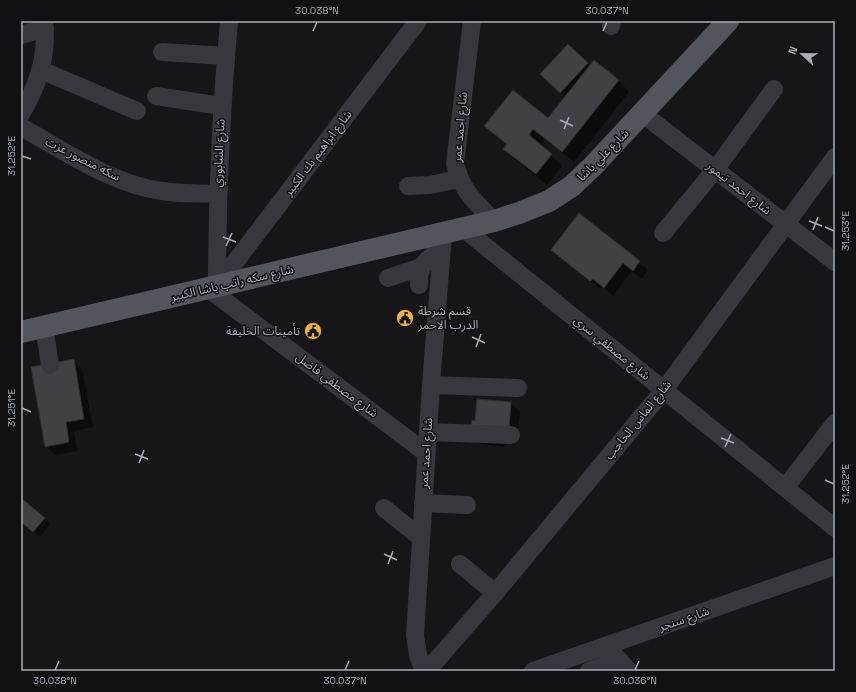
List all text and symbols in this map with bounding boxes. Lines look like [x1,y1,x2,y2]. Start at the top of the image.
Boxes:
text: 30.038°N [295,4,339,17]
text: 30.037°N [585,4,629,17]
north arrow [782,34,822,74]
text: N [785,44,801,56]
street label: شارع احمد عمر [449,91,472,164]
street label: شارع ابراهيم بك الكبير [280,107,356,201]
street label: شارع الشابوري [209,118,231,188]
street label: شارع علي باشا [573,125,634,186]
street label: سكه منصور عزت [43,133,123,185]
text: 31.252°E [5,136,18,176]
street label: شارع احمد تيمور [702,157,775,219]
text: 31.253°E [839,211,852,251]
street label: شارع سكه راتب باشا الكبير [168,261,295,306]
place label: قسم شرطة الدرب الاحمر [417,303,479,333]
public building icon: قسم شرطة الدرب الاحمر [395,308,415,328]
street label: شارع مصطفي سري [569,312,653,385]
public building icon: تأمينات الخليفة [303,321,323,341]
place label: تأمينات الخليفة [226,323,300,339]
street label: شارع مصطفي فاضل [292,349,381,423]
street label: شارع الماس الحاجب [601,377,676,464]
text: 31.251°E [5,389,18,427]
street label: شارع احمد عمر [415,417,437,490]
text: 31.252°E [839,464,852,504]
street label: شارع سنجر [656,603,712,636]
text: 30.038°N [33,674,77,687]
text: 30.037°N [323,674,367,687]
text: 30.036°N [613,674,657,687]

